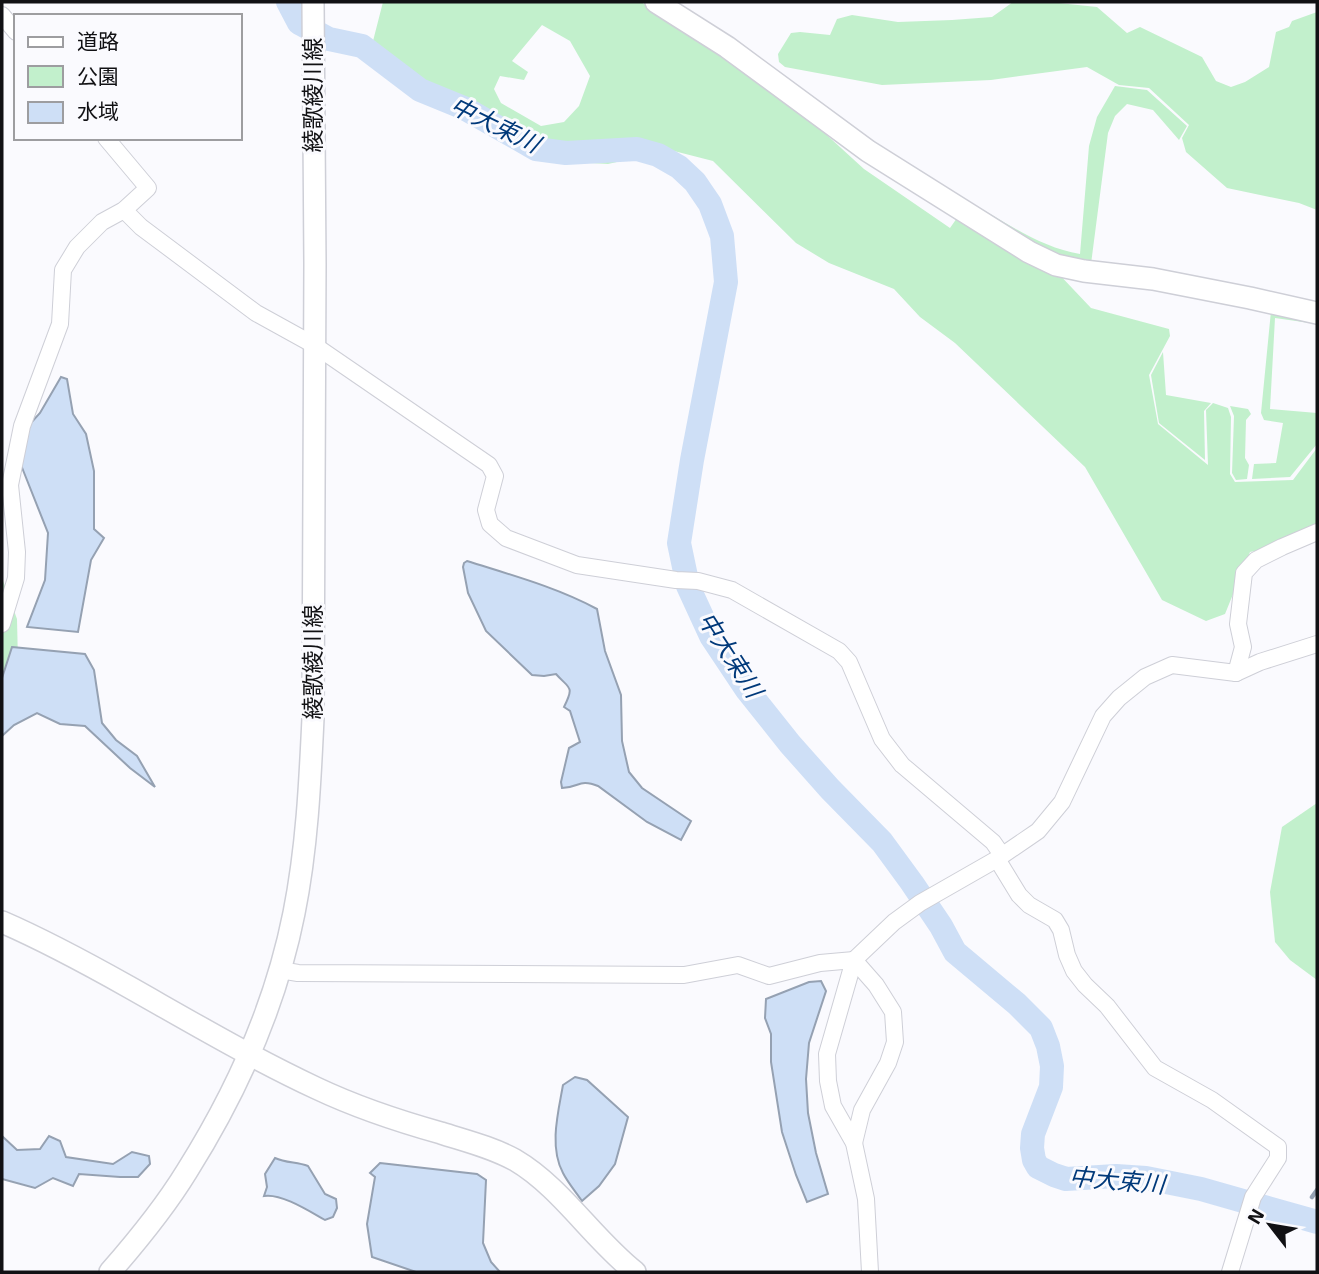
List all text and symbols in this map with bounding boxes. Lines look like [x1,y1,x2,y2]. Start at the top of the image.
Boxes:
legend [14,14,242,140]
text: 道路 [77,28,119,53]
street label: 綾歌綾川線 [298,38,326,153]
text: 公園 [77,63,119,88]
water label: 中大束川 [446,90,548,159]
text: 水域 [77,98,119,123]
street label: 綾歌綾川線 [298,605,326,720]
water label: 中大束川 [693,606,771,705]
water label: 中大束川 [1068,1161,1169,1198]
north arrow [1235,1190,1305,1260]
text: N [1242,1204,1268,1228]

